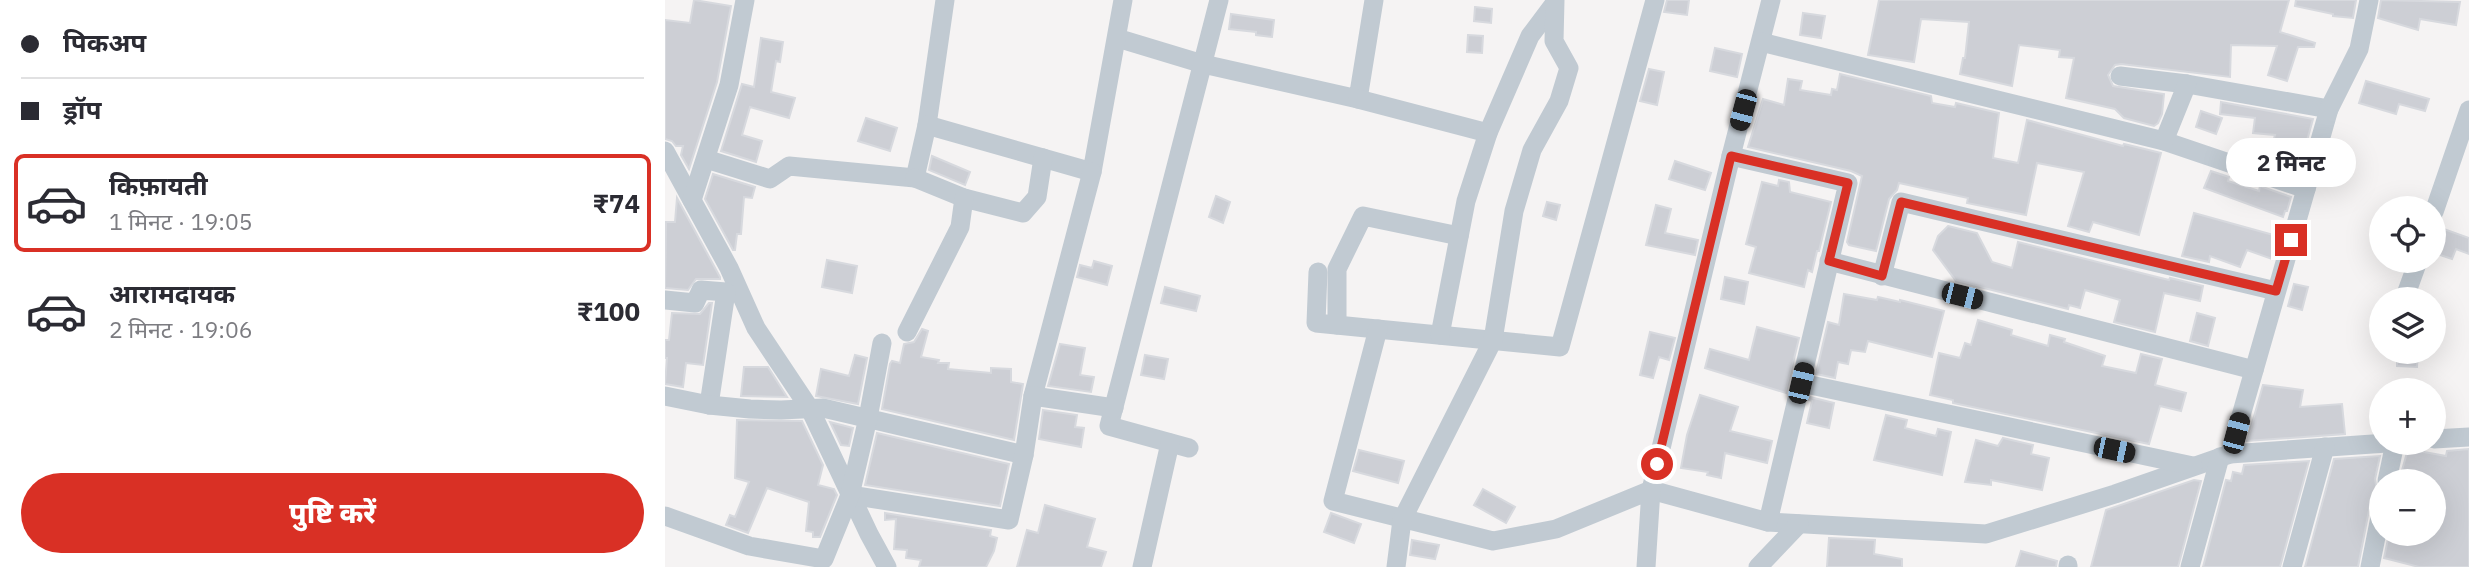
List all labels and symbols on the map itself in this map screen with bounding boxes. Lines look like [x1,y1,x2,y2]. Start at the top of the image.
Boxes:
car [1728,87,1759,133]
callout: 2 मिनट [2226,138,2356,188]
route end [2275,224,2307,256]
car [1940,281,1985,311]
car [1787,360,1816,406]
car [2221,410,2252,456]
car [2092,435,2137,465]
route start [1641,448,1673,480]

